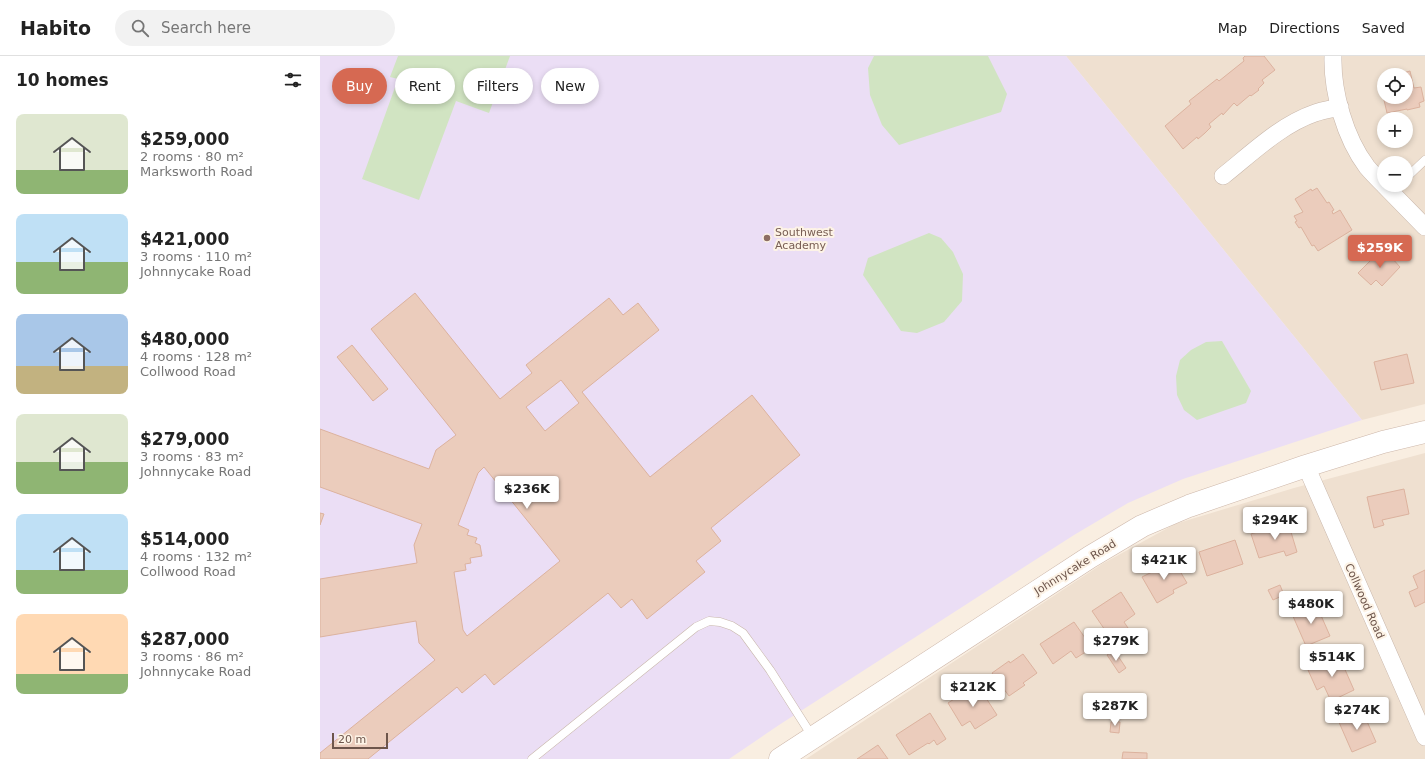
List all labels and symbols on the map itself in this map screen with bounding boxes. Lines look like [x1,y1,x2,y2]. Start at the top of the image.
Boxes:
place label: Southwest Academy [775,226,833,252]
marker: Southwest Academy [762,233,772,243]
pin: $259K [1352,235,1408,269]
pin: $236K [499,476,555,510]
pin: $294K [1247,507,1303,541]
street label: Johnnycake Road [1031,537,1119,598]
pin: $421K [1136,547,1192,581]
street label: Collwood Road [1342,562,1387,641]
pin: $480K [1283,591,1339,625]
pin: $279K [1088,628,1144,662]
pin: $514K [1304,644,1360,678]
pin: $212K [945,674,1001,708]
pin: $287K [1087,693,1143,727]
pin: $274K [1329,697,1385,731]
scale bar [332,731,388,750]

